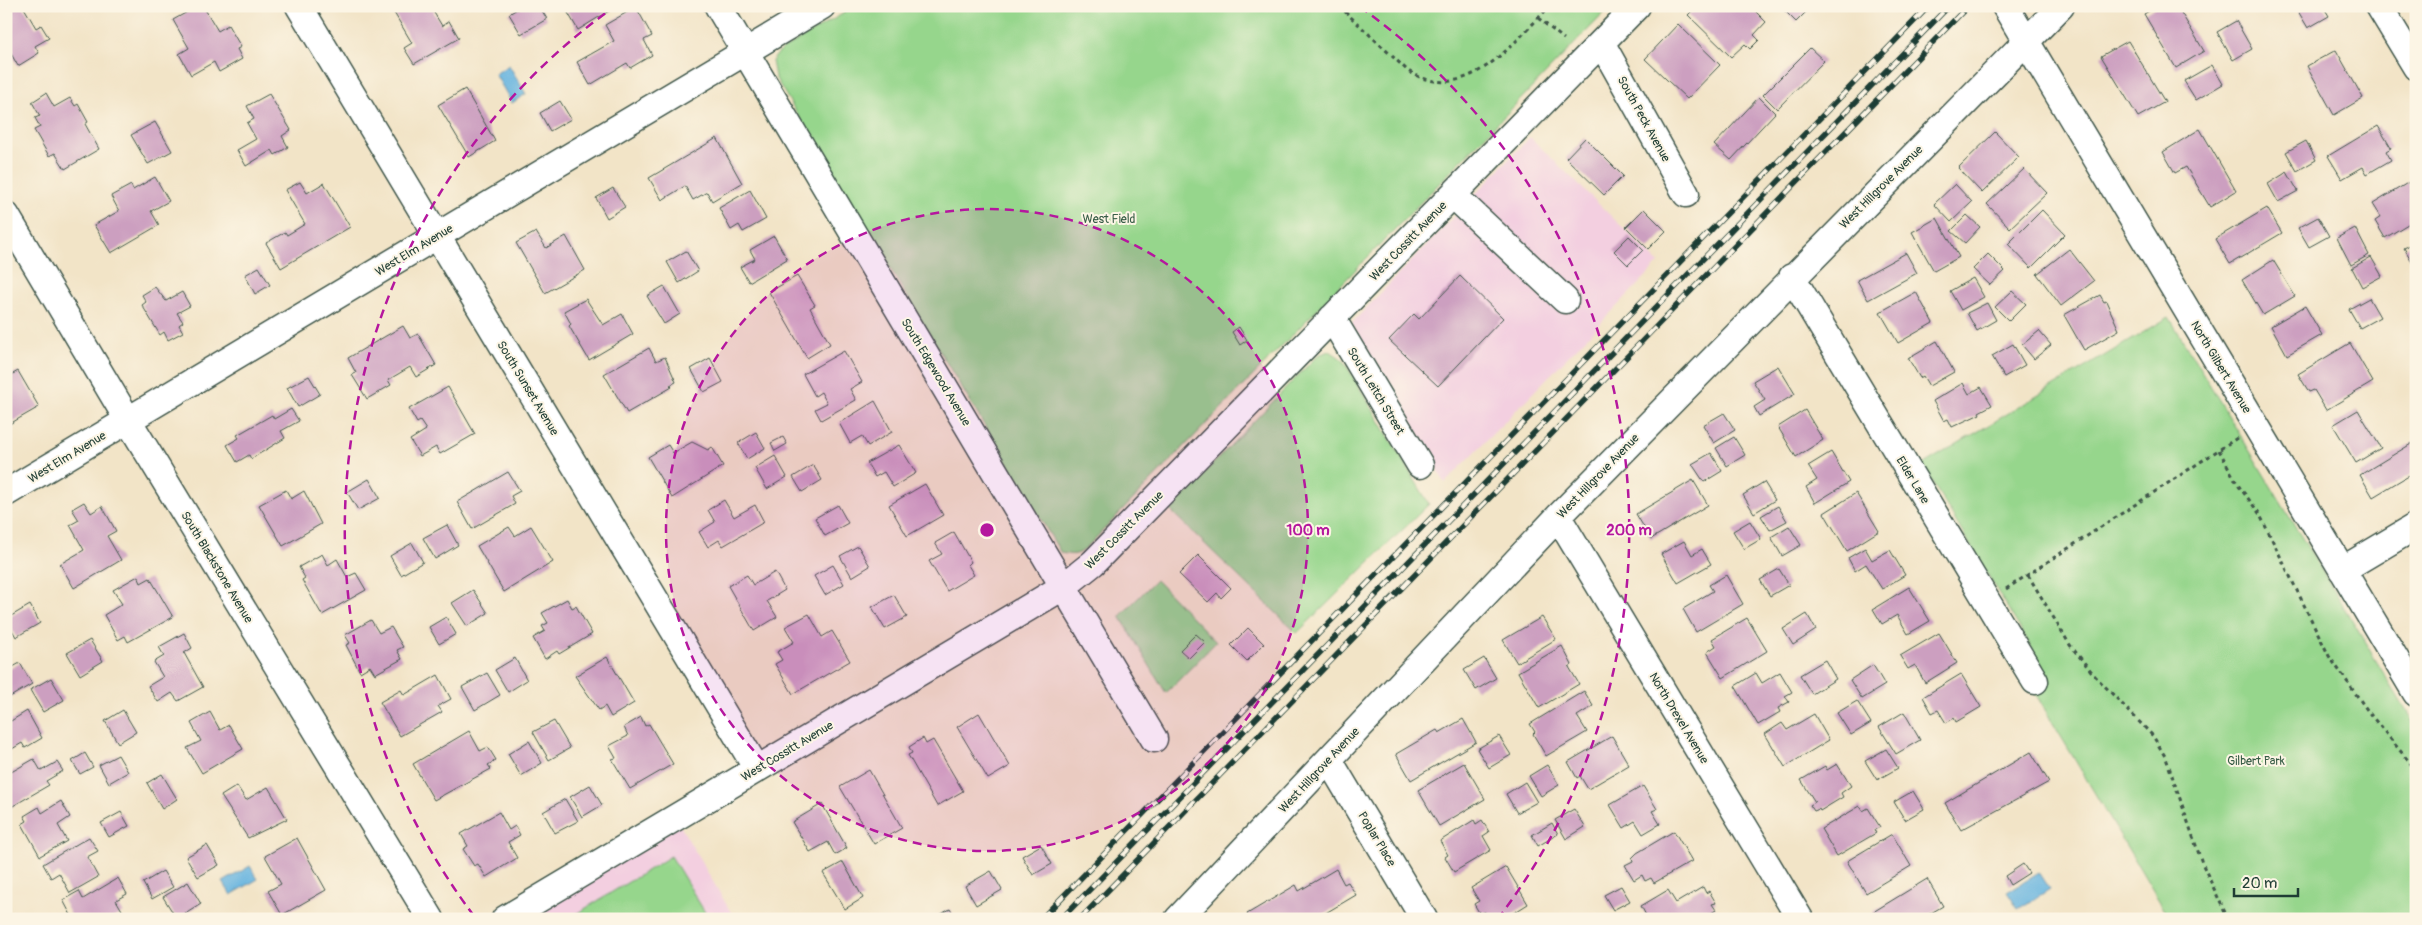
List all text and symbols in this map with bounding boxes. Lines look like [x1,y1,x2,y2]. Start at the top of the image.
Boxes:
street label: South Peck Avenue [1614,74,1673,165]
street label: West Hillgrove Avenue [1837,142,1926,232]
street label: West Cossitt Avenue [1367,198,1450,284]
park label: West Field [1083,212,1136,227]
street label: West Elm Avenue [373,221,456,280]
street label: South Edgewood Avenue [897,316,974,429]
street label: North Gilbert Avenue [2187,318,2254,416]
street label: South Sunset Avenue [493,338,562,438]
street label: South Leitch Street [1344,345,1408,438]
street label: West Elm Avenue [26,428,109,487]
street label: West Hillgrove Avenue [1554,431,1643,522]
street label: Elder Lane [1893,454,1933,507]
street label: West Cossitt Avenue [1082,488,1167,573]
street label: South Blackstone Avenue [177,509,256,626]
centre of rings [978,521,996,539]
text: 100 m [1287,521,1329,540]
text: 200 m [1606,521,1652,540]
street label: North Drexel Avenue [1645,670,1712,767]
street label: West Cossitt Avenue [738,718,836,785]
street label: West Hillgrove Avenue [1276,724,1363,816]
park label: Gilbert Park [2227,754,2285,769]
street label: Poplar Place [1354,809,1399,869]
scale bar [2234,865,2298,897]
text: 20 m [2242,874,2277,893]

